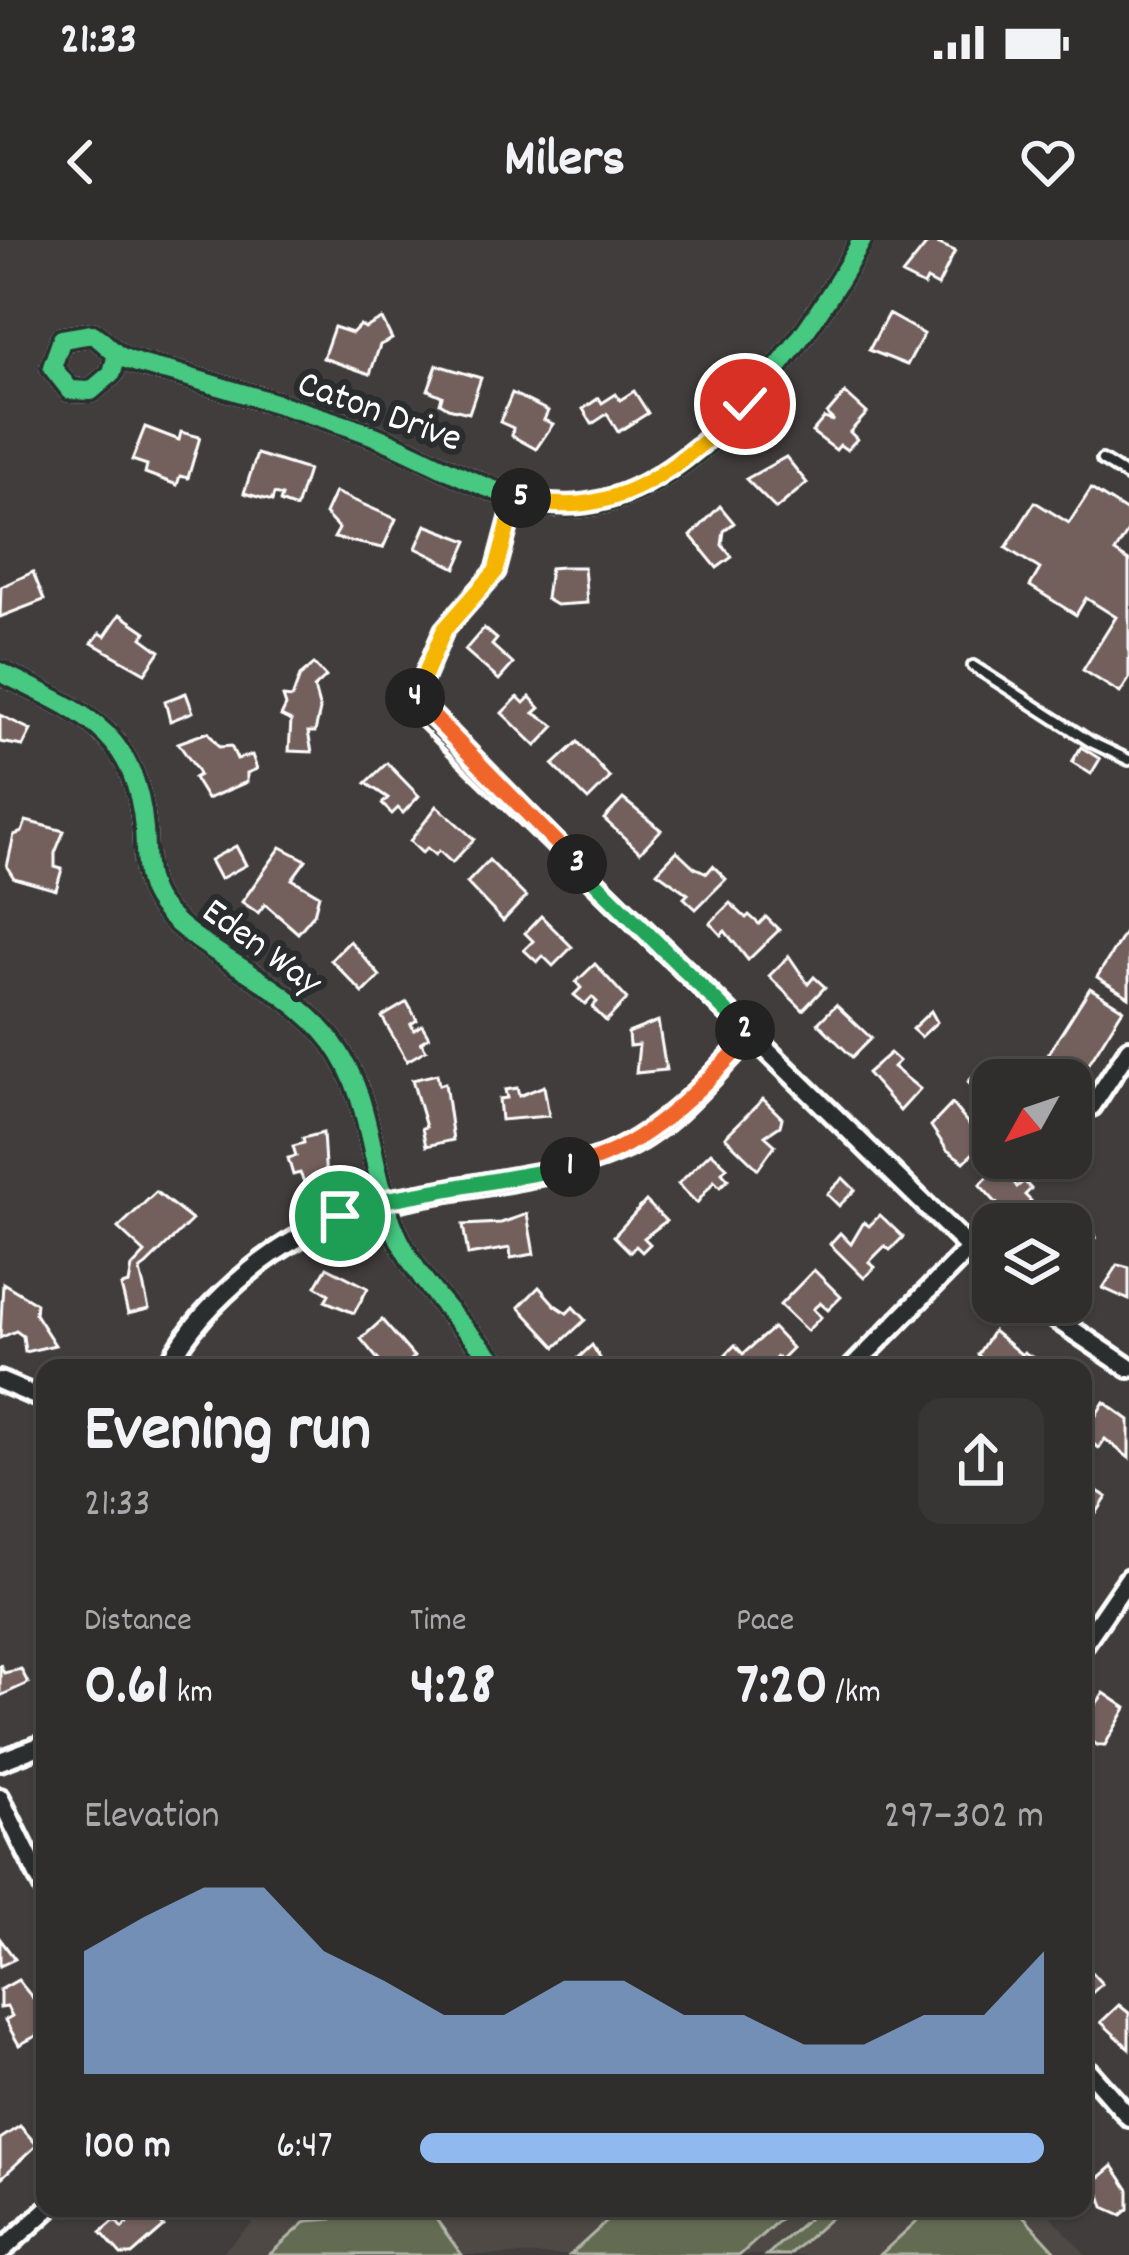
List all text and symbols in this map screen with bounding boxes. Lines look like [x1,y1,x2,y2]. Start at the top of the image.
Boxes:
text: 21:33 [60,10,137,74]
text: Milers [504,124,625,201]
icon: back [48,129,114,195]
icon: heart [1015,129,1081,195]
pin [694,353,796,455]
street label: Caton Drive [289,359,469,469]
icon: check [712,371,778,437]
pin: 5 [491,468,551,528]
text: 5 [513,474,529,521]
pin: 4 [385,668,445,728]
text: 4 [408,674,422,721]
pin: 3 [547,834,607,894]
text: 3 [570,840,584,887]
street label: Eden Way [189,887,333,1012]
pin: 2 [715,1000,775,1060]
text: 2 [738,1006,752,1053]
north arrow [972,1059,1092,1179]
map controls [972,1059,1092,1323]
pin: 1 [540,1137,600,1197]
text: 1 [566,1143,574,1190]
pin [289,1165,391,1267]
icon: arrive [307,1183,373,1249]
button: layers [972,1203,1092,1323]
text: Evening run [84,1387,371,1481]
button: share [918,1398,1044,1524]
text: 21:33 [84,1479,151,1534]
text: Distance [84,1599,192,1646]
text: Time [410,1599,466,1646]
text: Pace [736,1599,794,1646]
text: 0.61 [84,1646,169,1732]
text: 4:28 [410,1646,495,1732]
text: 7:20 [736,1646,828,1732]
text: km [169,1671,213,1718]
text: /km [828,1671,881,1718]
text: Elevation [84,1791,220,1846]
text: 297–302 m [883,1791,1044,1846]
text: 100 m [84,2121,171,2176]
text: 6:47 [276,2121,333,2176]

